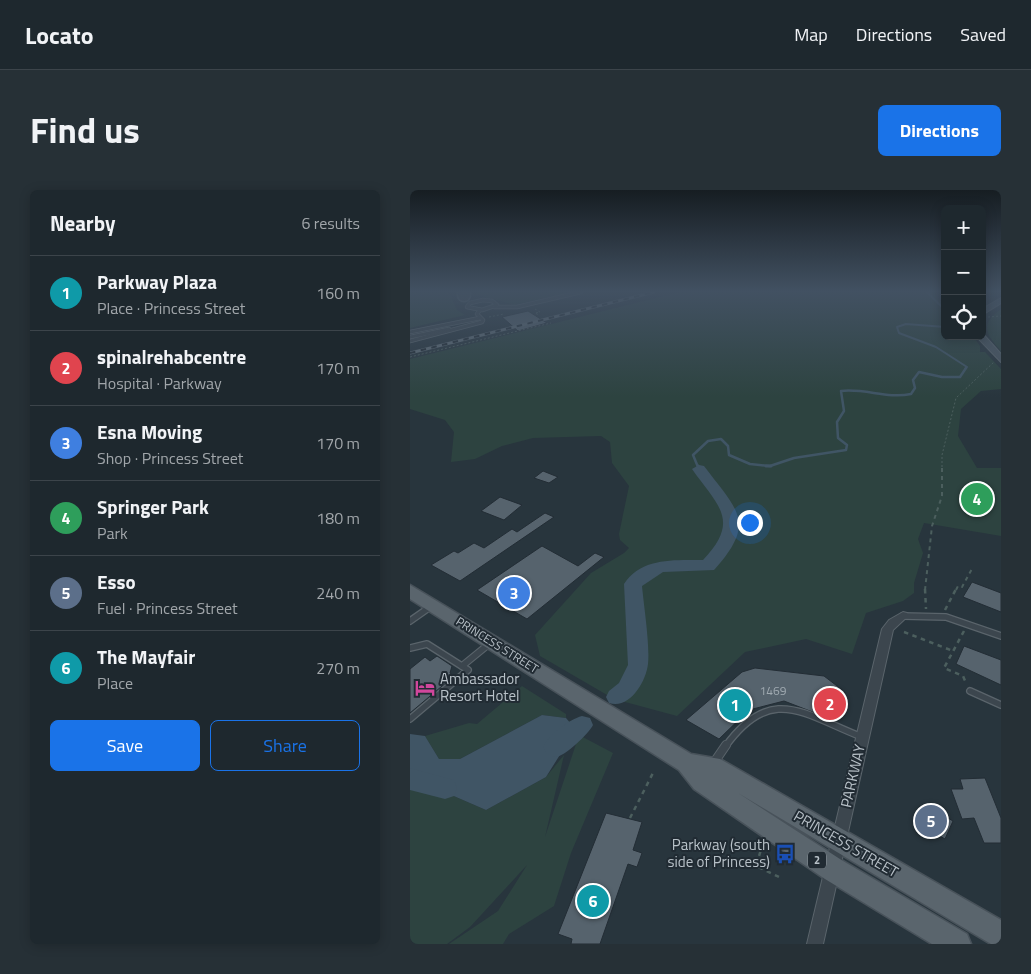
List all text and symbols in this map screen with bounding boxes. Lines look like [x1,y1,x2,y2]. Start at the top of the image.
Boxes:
text: Locato [25,17,94,53]
text: Map [794,21,828,48]
text: Directions [856,21,932,48]
text: Saved [960,21,1006,48]
text: Find us [30,103,140,157]
button: Directions [878,105,1001,156]
map controls [941,205,986,340]
button: + [941,205,986,250]
text: Nearby [50,207,115,239]
text: 6 results [301,211,360,235]
button: − [941,250,986,295]
text: Parkway Plaza [97,267,217,296]
text: 1 [62,281,70,305]
text: 160 m [316,281,360,305]
button: locate [941,295,986,340]
text: Place · Princess Street [97,296,245,320]
text: spinalrehabcentre [97,342,246,371]
text: 2 [62,356,70,380]
text: 170 m [316,356,360,380]
text: Hospital · Parkway [97,371,222,395]
text: Esna Moving [97,417,202,446]
text: 3 [62,431,70,455]
text: 170 m [316,431,360,455]
text: Shop · Princess Street [97,446,243,470]
pin: 4 [961,480,993,518]
text: Springer Park [97,492,209,521]
text: 4 [62,506,70,530]
text: 180 m [316,506,360,530]
your location [737,510,763,536]
text: Park [97,521,128,545]
text: Esso [97,567,136,596]
pin: 3 [498,574,530,612]
text: 5 [62,581,70,605]
text: 240 m [316,581,360,605]
text: Fuel · Princess Street [97,596,238,620]
street label: PRINCESS STREET [452,612,543,678]
text: The Mayfair [97,642,195,671]
text: 6 [62,656,70,680]
text: 270 m [316,656,360,680]
place label: Ambassador Resort Hotel [440,667,520,707]
text: Place [97,671,133,695]
hotel icon: Ambassador Resort Hotel [414,677,436,699]
house number: 1469 [760,681,787,700]
pin: 2 [814,685,846,723]
pin: 1 [719,686,751,724]
button: Save [50,720,200,771]
button: Share [210,720,360,771]
street label: PARKWAY [834,742,871,810]
pin: 5 [915,802,947,840]
street label: PRINCESS STREET [790,804,903,883]
place label: Parkway (south side of Princess) [667,833,770,873]
bus stop icon: Parkway (south side of Princess) [774,843,796,865]
road number: 2 [808,852,826,868]
pin: 6 [577,882,609,920]

